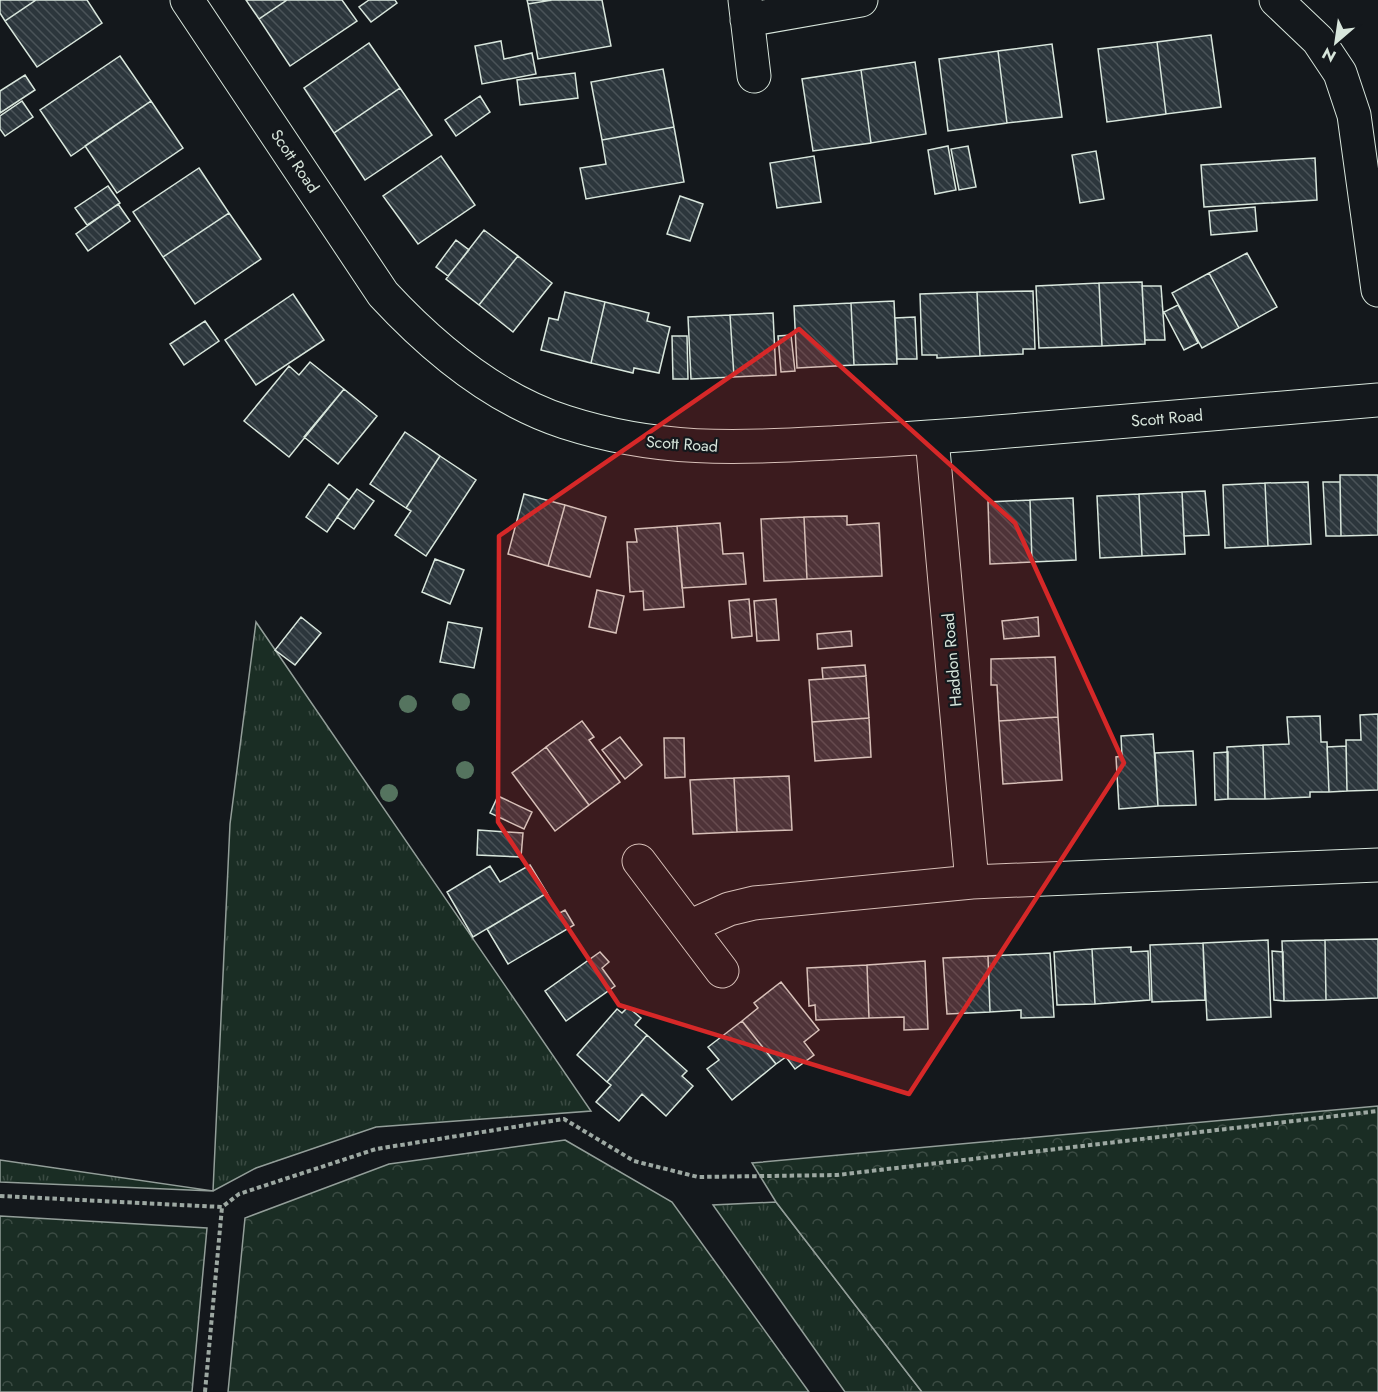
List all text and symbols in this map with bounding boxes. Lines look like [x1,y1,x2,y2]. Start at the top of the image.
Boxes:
north arrow [1306,12,1366,72]
text: N [1318,42,1340,68]
street label: Scott Road [265,125,325,197]
street label: Scott Road [1130,403,1204,433]
street label: Scott Road [645,430,719,458]
street label: Haddon Road [936,612,968,708]

